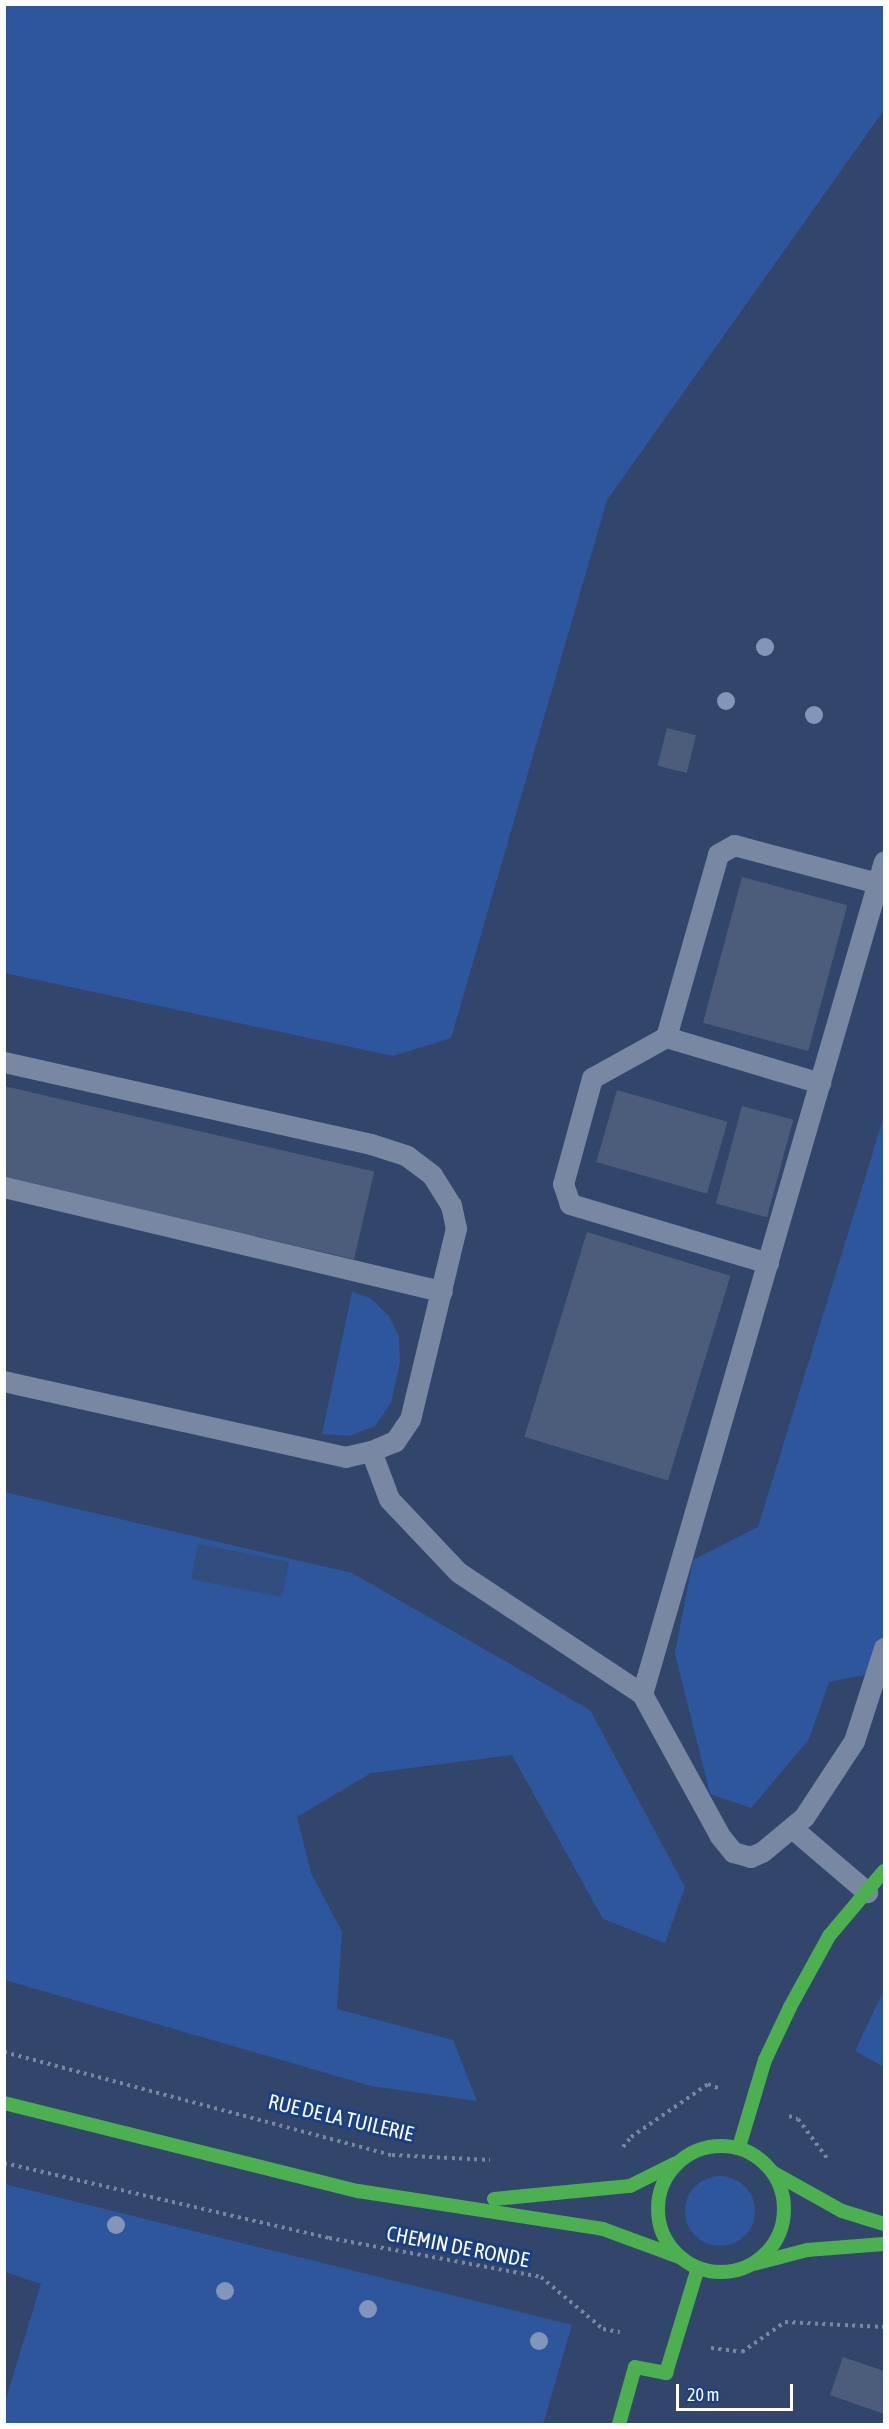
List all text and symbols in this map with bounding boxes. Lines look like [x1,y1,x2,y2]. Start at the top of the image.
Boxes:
street label: RUE DE LA TUILERIE [266,2088,416,2146]
street label: CHEMIN DE RONDE [385,2220,531,2272]
scale bar [679,2372,796,2410]
text: 20 m [687,2384,719,2405]

